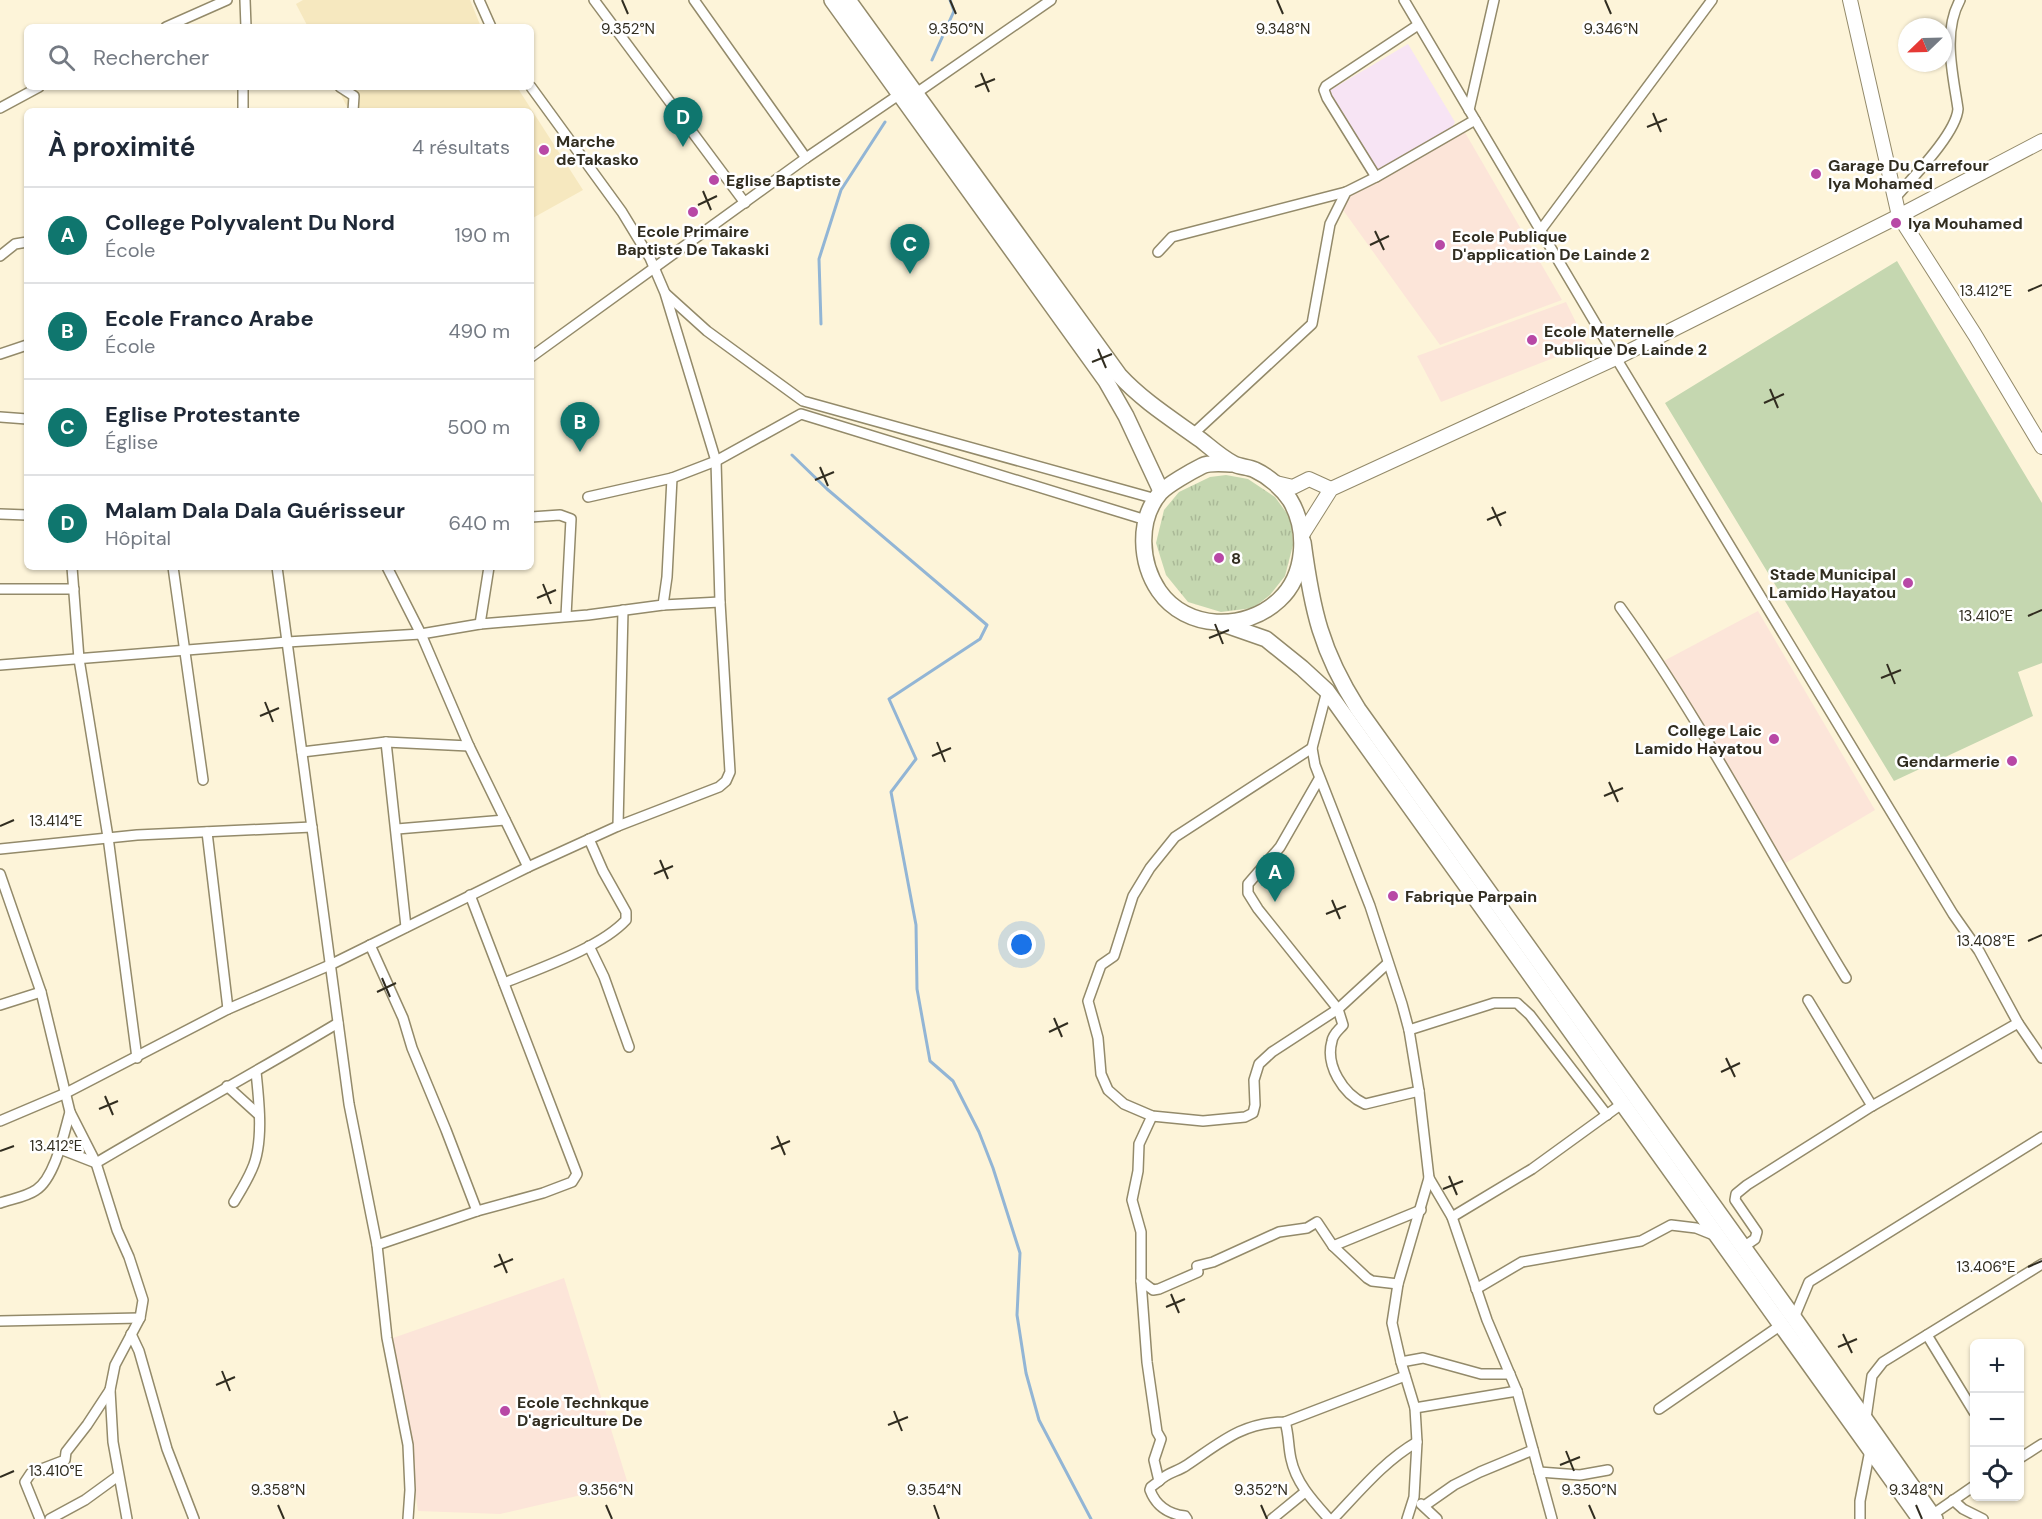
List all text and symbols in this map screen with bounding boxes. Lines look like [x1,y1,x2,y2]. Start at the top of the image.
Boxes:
north arrow [1898,18,1952,72]
text: 9.352°N [601,19,655,39]
text: 9.350°N [928,19,984,39]
text: 9.348°N [1256,19,1310,39]
text: 9.346°N [1584,19,1638,39]
search box [24,24,534,90]
icon: search [45,41,78,74]
text: Rechercher [93,43,209,72]
pin: D [664,98,702,147]
text: À proximité [48,130,195,164]
place label: Marche deTakasko [556,131,639,170]
text: 4 résultats [412,134,510,160]
marker: Marche deTakasko [537,143,551,157]
place label: Garage Du Carrefour Iya Mohamed [1828,155,1989,194]
marker: Garage Du Carrefour Iya Mohamed [1809,167,1823,181]
place label: Eglise Baptiste [726,170,841,191]
marker: Eglise Baptiste [707,173,721,187]
marker: Ecole Primaire Baptiste De Takaski [686,205,700,219]
text: College Polyvalent Du Nord [105,208,395,237]
place label: Iya Mouhamed [1908,213,2023,234]
marker: Iya Mouhamed [1889,216,1903,230]
place label: Ecole Primaire Baptiste De Takaski [617,221,769,260]
text: A [60,222,75,248]
text: 190 m [454,222,510,248]
pin: C [890,224,930,274]
place label: Ecole Publique D'application De Lainde 2 [1452,226,1650,265]
text: École [105,237,155,263]
marker: Ecole Publique D'application De Lainde 2 [1433,238,1447,252]
text: 13.412°E [1960,281,2012,301]
text: Ecole Franco Arabe [105,304,314,333]
text: B [61,318,74,344]
text: 490 m [448,318,510,344]
place label: Ecole Maternelle Publique De Lainde 2 [1544,321,1707,360]
text: École [105,333,155,359]
marker: Ecole Maternelle Publique De Lainde 2 [1525,333,1539,347]
text: Eglise Protestante [105,400,301,429]
pin: B [560,402,600,452]
text: C [60,414,75,440]
text: 500 m [447,414,510,440]
text: Église [105,429,158,455]
text: Malam Dala Dala Guérisseur [105,496,405,525]
text: D [60,510,75,536]
text: 640 m [448,510,510,536]
text: Hôpital [105,525,171,551]
place label: 8 [1231,548,1241,569]
marker: 8 [1212,551,1226,565]
place label: Stade Municipal Lamido Hayatou [1769,564,1896,603]
marker: Stade Municipal Lamido Hayatou [1901,576,1915,590]
text: 13.410°E [1959,606,2013,626]
place label: College Laic Lamido Hayatou [1635,720,1762,759]
marker: College Laic Lamido Hayatou [1767,732,1781,746]
place label: Gendarmerie [1896,751,2000,772]
marker: Gendarmerie [2005,754,2019,768]
text: 13.414°E [29,811,83,831]
pin: A [1256,852,1294,902]
place label: Fabrique Parpain [1405,886,1537,907]
marker: Fabrique Parpain [1386,889,1400,903]
your location [1007,930,1036,959]
text: 13.408°E [1957,931,2015,951]
text: 13.412°E [30,1136,82,1156]
text: 13.406°E [1957,1257,2015,1277]
map controls [1970,1339,2024,1501]
button: + [1970,1339,2024,1393]
place label: Ecole Technkque D'agriculture De [517,1392,649,1431]
button: − [1970,1393,2024,1447]
marker: Ecole Technkque D'agriculture De [498,1404,512,1418]
button: locate [1970,1447,2024,1501]
text: 13.410°E [29,1461,83,1481]
text: 9.358°N [251,1480,305,1500]
text: 9.356°N [579,1480,633,1500]
text: 9.354°N [907,1480,961,1500]
text: 9.352°N [1234,1480,1288,1500]
text: 9.350°N [1561,1480,1617,1500]
text: 9.348°N [1889,1480,1943,1500]

